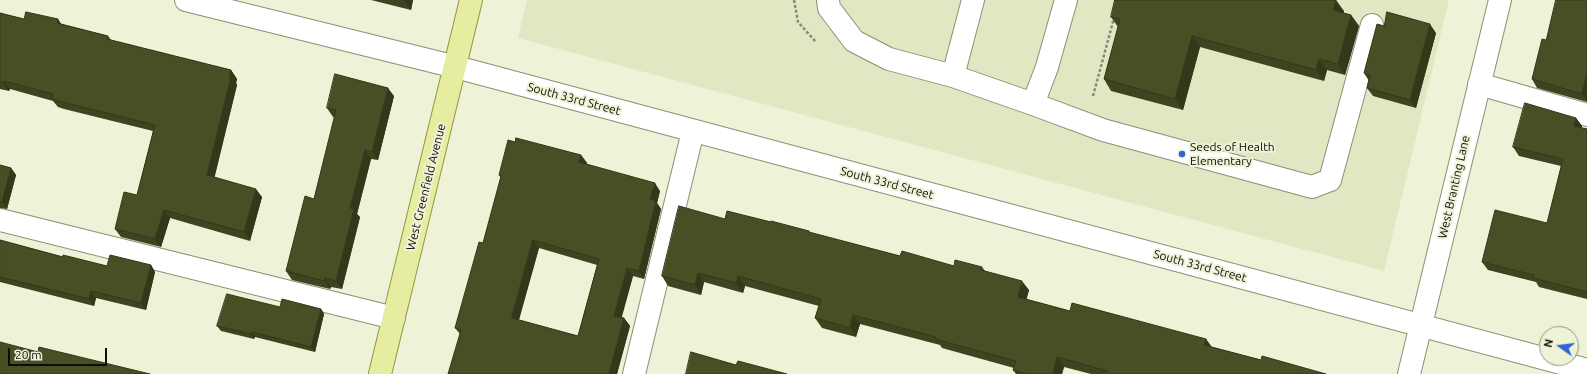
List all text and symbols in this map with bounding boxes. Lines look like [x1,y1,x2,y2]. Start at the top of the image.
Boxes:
street label: South 33rd Street [526,80,622,118]
street label: West Greenfield Avenue [403,122,449,252]
street label: West Branting Lane [1435,134,1473,240]
place label: Seeds of Health Elementary [1190,140,1275,168]
marker: Seeds of Health Elementary [1177,149,1187,159]
street label: South 33rd Street [839,164,935,202]
street label: South 33rd Street [1152,247,1248,285]
north arrow [1539,326,1579,366]
text: N [1542,338,1555,349]
scale bar [10,340,109,366]
text: 20 m [15,348,42,361]

